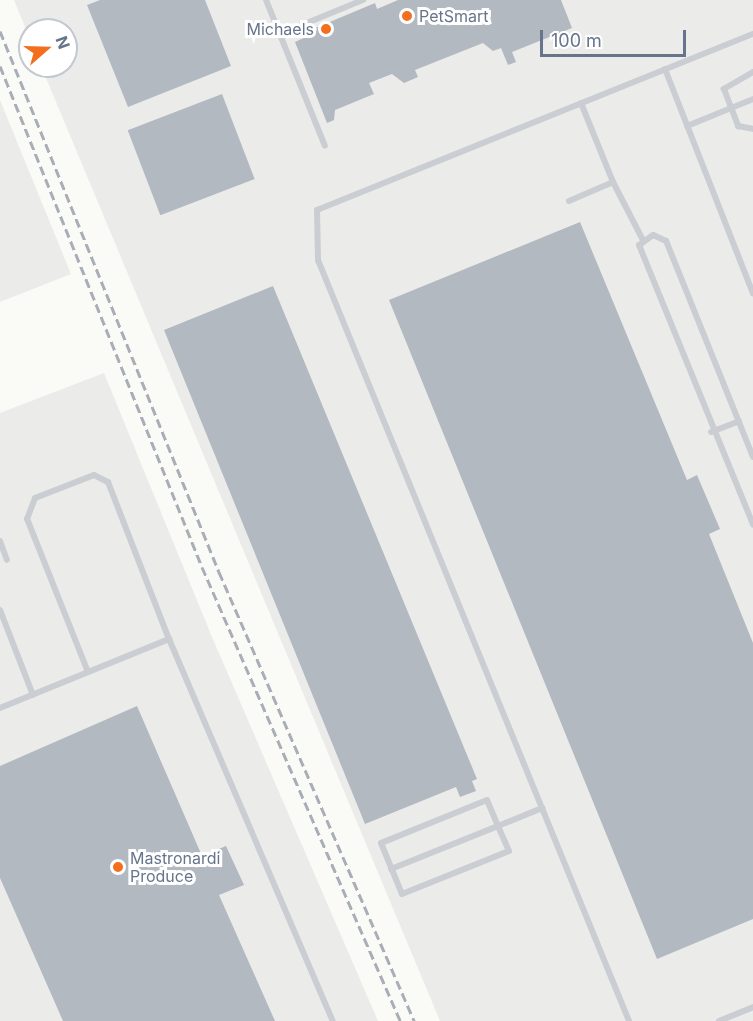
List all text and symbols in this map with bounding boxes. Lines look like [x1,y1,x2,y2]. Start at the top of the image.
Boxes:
place label: PetSmart [419,6,488,26]
marker: PetSmart [400,9,414,23]
north arrow [18,18,78,78]
scale bar [543,18,688,56]
place label: Michaels [246,19,314,39]
marker: Michaels [319,22,333,36]
text: 100 m [551,30,602,51]
text: N [52,33,75,52]
place label: Mastronardi Produce [130,848,220,886]
marker: Mastronardi Produce [111,860,125,874]

